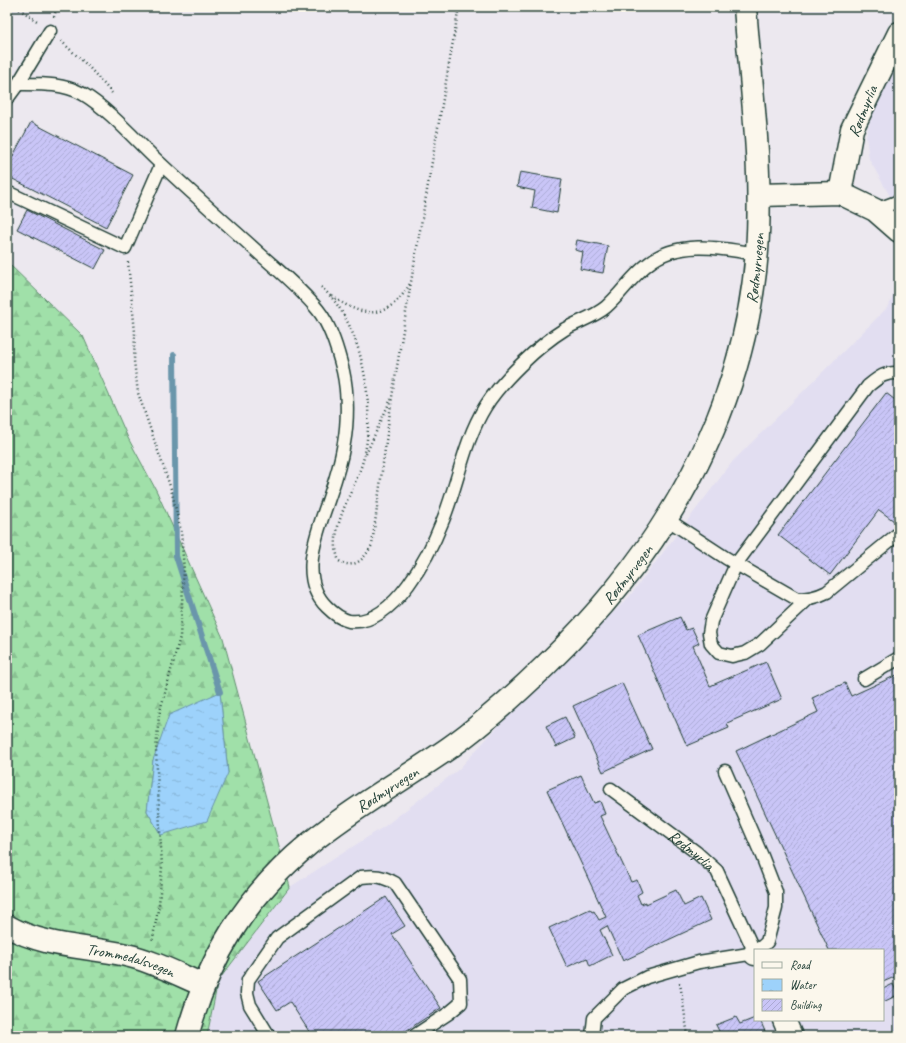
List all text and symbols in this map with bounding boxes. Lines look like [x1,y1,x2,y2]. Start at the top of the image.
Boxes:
street label: Rødmyrlia [844,81,883,140]
street label: Rødmyrvegen [742,232,769,305]
street label: Rødmyrvegen [599,540,658,609]
street label: Rødmyrvegen [353,762,423,817]
street label: Rødmyrlia [664,826,720,876]
street label: Trommedalsvegen [85,939,179,983]
legend [754,949,884,1021]
text: Road [790,957,812,973]
text: Water [790,977,818,993]
text: Building [790,997,822,1013]

